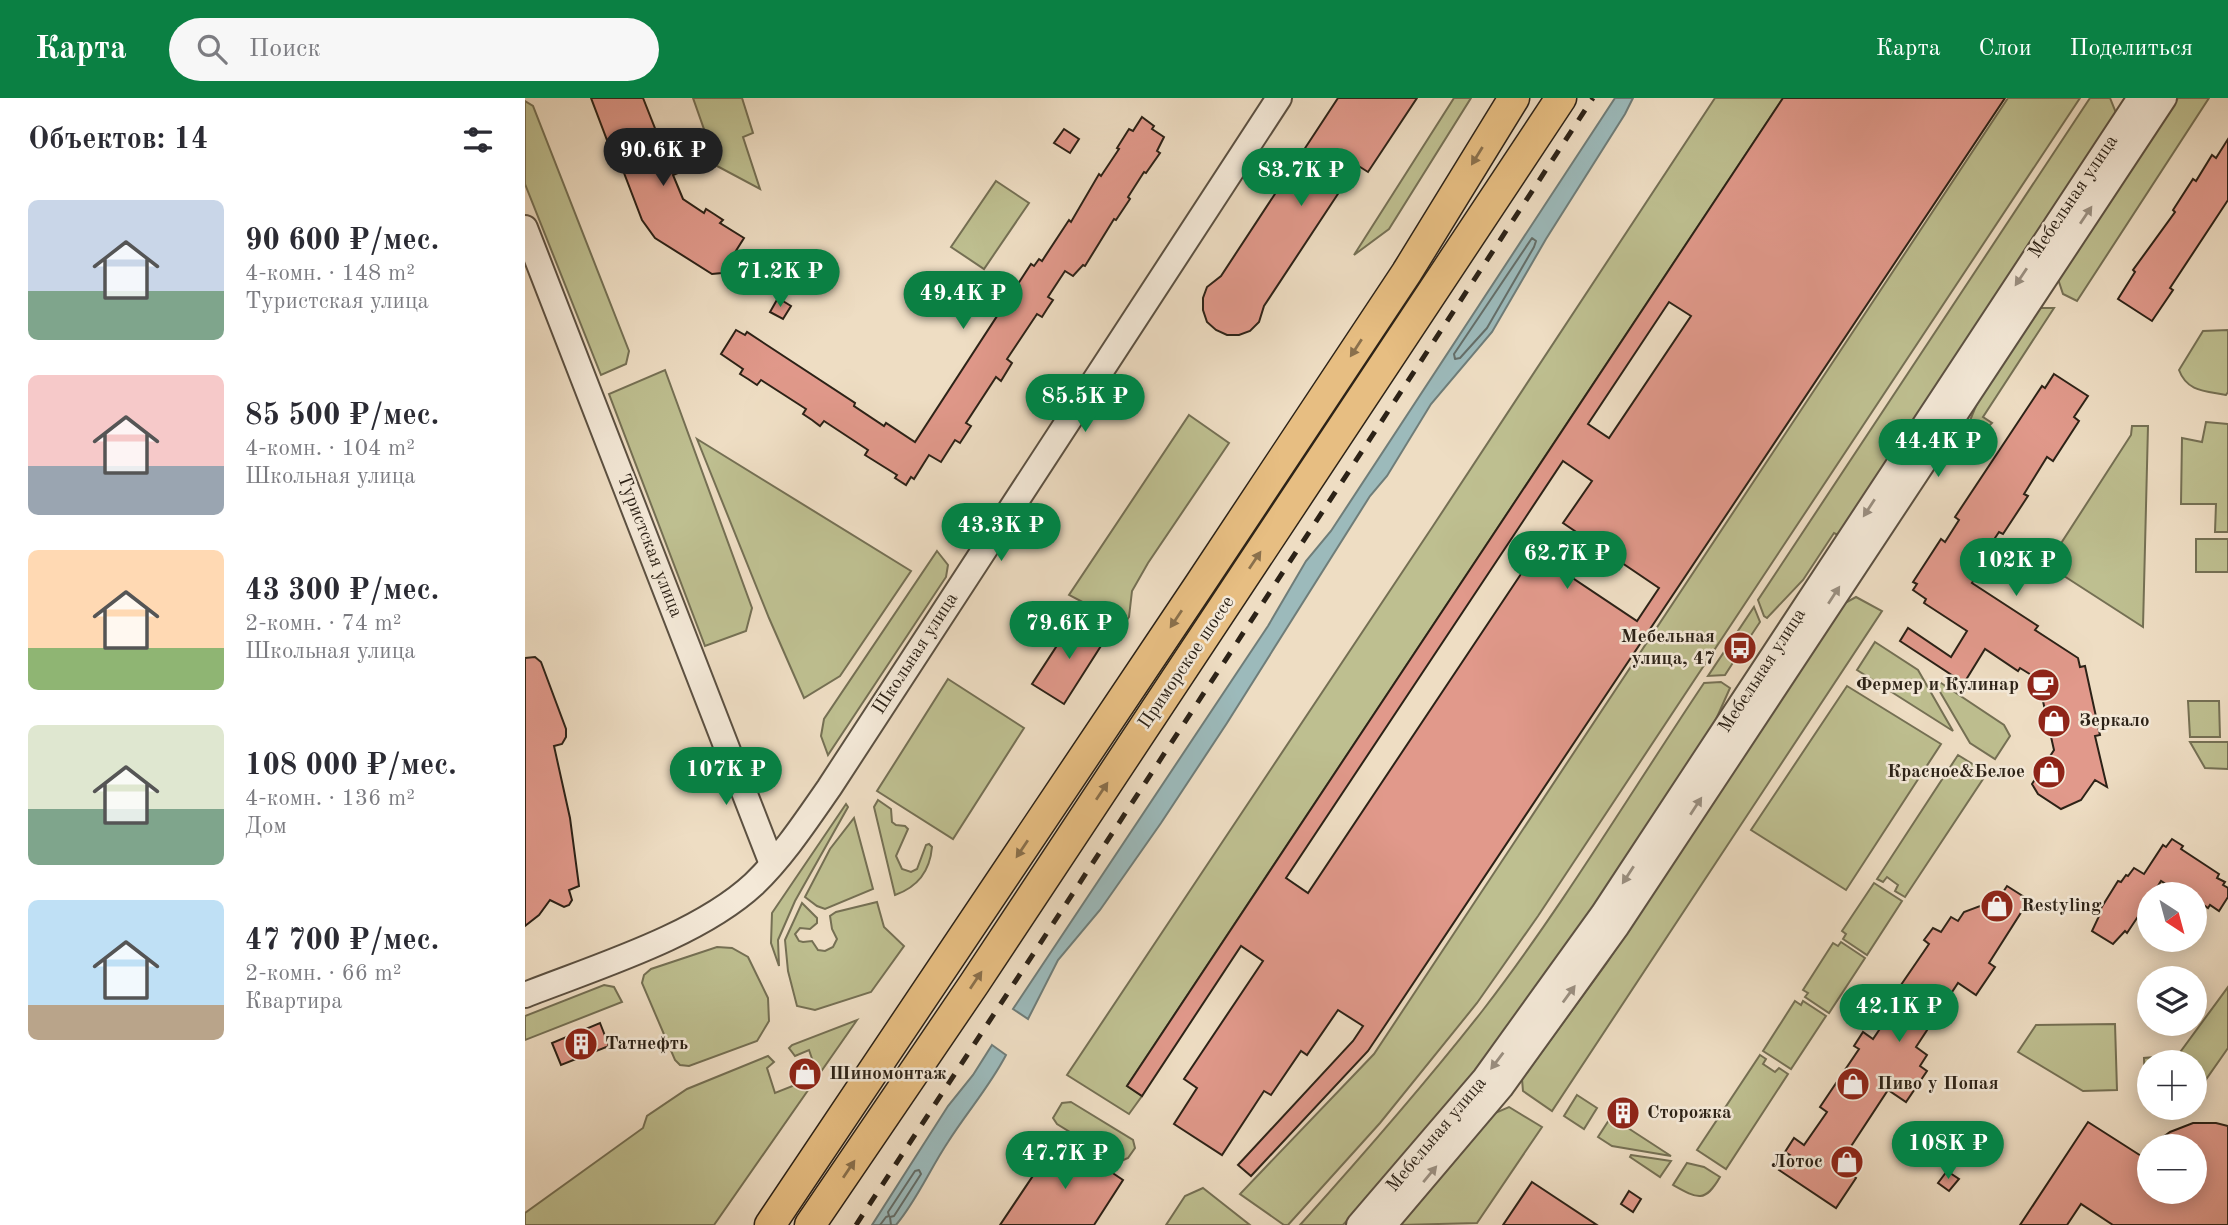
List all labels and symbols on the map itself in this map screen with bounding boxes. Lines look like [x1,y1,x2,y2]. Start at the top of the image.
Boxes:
pin: 90.6K ₽ [598,129,728,188]
street label: Мебельная улица [2026,132,2122,262]
one-way arrow [1471,146,1484,165]
pin: 83.7K ₽ [1236,148,1366,208]
one-way arrow [2079,206,2093,224]
pin: 71.2K ₽ [715,250,845,309]
one-way arrow [2015,268,2028,287]
pin: 49.4K ₽ [898,272,1028,331]
one-way arrow [1349,339,1363,357]
pin: 85.5K ₽ [1020,374,1150,434]
pin: 44.4K ₽ [1873,420,2003,479]
street label: Туристская улица [613,472,685,621]
one-way arrow [1863,499,1876,518]
pin: 43.3K ₽ [936,504,1066,563]
pin: 62.7K ₽ [1502,532,1632,591]
pin: 102K ₽ [1959,538,2073,598]
one-way arrow [1248,551,1261,570]
one-way arrow [1827,585,1840,604]
street label: Школьная улица [870,589,963,718]
street label: Приморское шоссе [1136,593,1238,733]
pin: 79.6K ₽ [1004,602,1134,661]
street label: Мебельная улица [1716,605,1810,737]
one-way arrow [1170,610,1183,629]
place label: Мебельная улица, 47 [1621,628,1715,669]
bus stop icon: Мебельная улица, 47 [1721,629,1759,667]
cafe icon: Фермер и Кулинар [2024,666,2062,704]
place label: Фермер и Кулинар [1856,676,2019,695]
shop icon: Зеркало [2035,702,2073,740]
place label: Зеркало [2079,712,2150,731]
pin: 107K ₽ [669,748,783,807]
shop icon: Красное&Белое [2030,753,2068,791]
place label: Красное&Белое [1887,763,2025,782]
one-way arrow [1096,781,1109,800]
one-way arrow [1689,796,1702,815]
one-way arrow [1015,839,1028,858]
one-way arrow [1621,866,1635,884]
north arrow [2137,882,2207,952]
shop icon: Restyling [1978,887,2016,925]
place label: Restyling [2021,897,2102,916]
one-way arrow [970,970,983,990]
pin: 42.1K ₽ [1834,984,1964,1044]
one-way arrow [1562,986,1577,1004]
building icon: Татнефть [562,1025,600,1063]
place label: Татнефть [605,1035,688,1054]
one-way arrow [1490,1052,1505,1070]
shop icon: Шиномонтаж [786,1055,824,1093]
place label: Шиномонтаж [829,1065,947,1084]
shop icon: Пиво у Попая [1834,1065,1872,1103]
street label: Мебельная улица [1383,1073,1491,1196]
place label: Пиво у Попая [1877,1075,1999,1094]
building icon: Сторожка [1604,1094,1642,1132]
place label: Сторожка [1647,1104,1732,1123]
pin: 108K ₽ [1891,1122,2005,1181]
pin: 47.7K ₽ [1000,1132,1130,1191]
shop icon: Лотос [1828,1143,1866,1181]
place label: Лотос [1771,1153,1823,1172]
one-way arrow [842,1159,855,1178]
one-way arrow [1422,1165,1437,1183]

